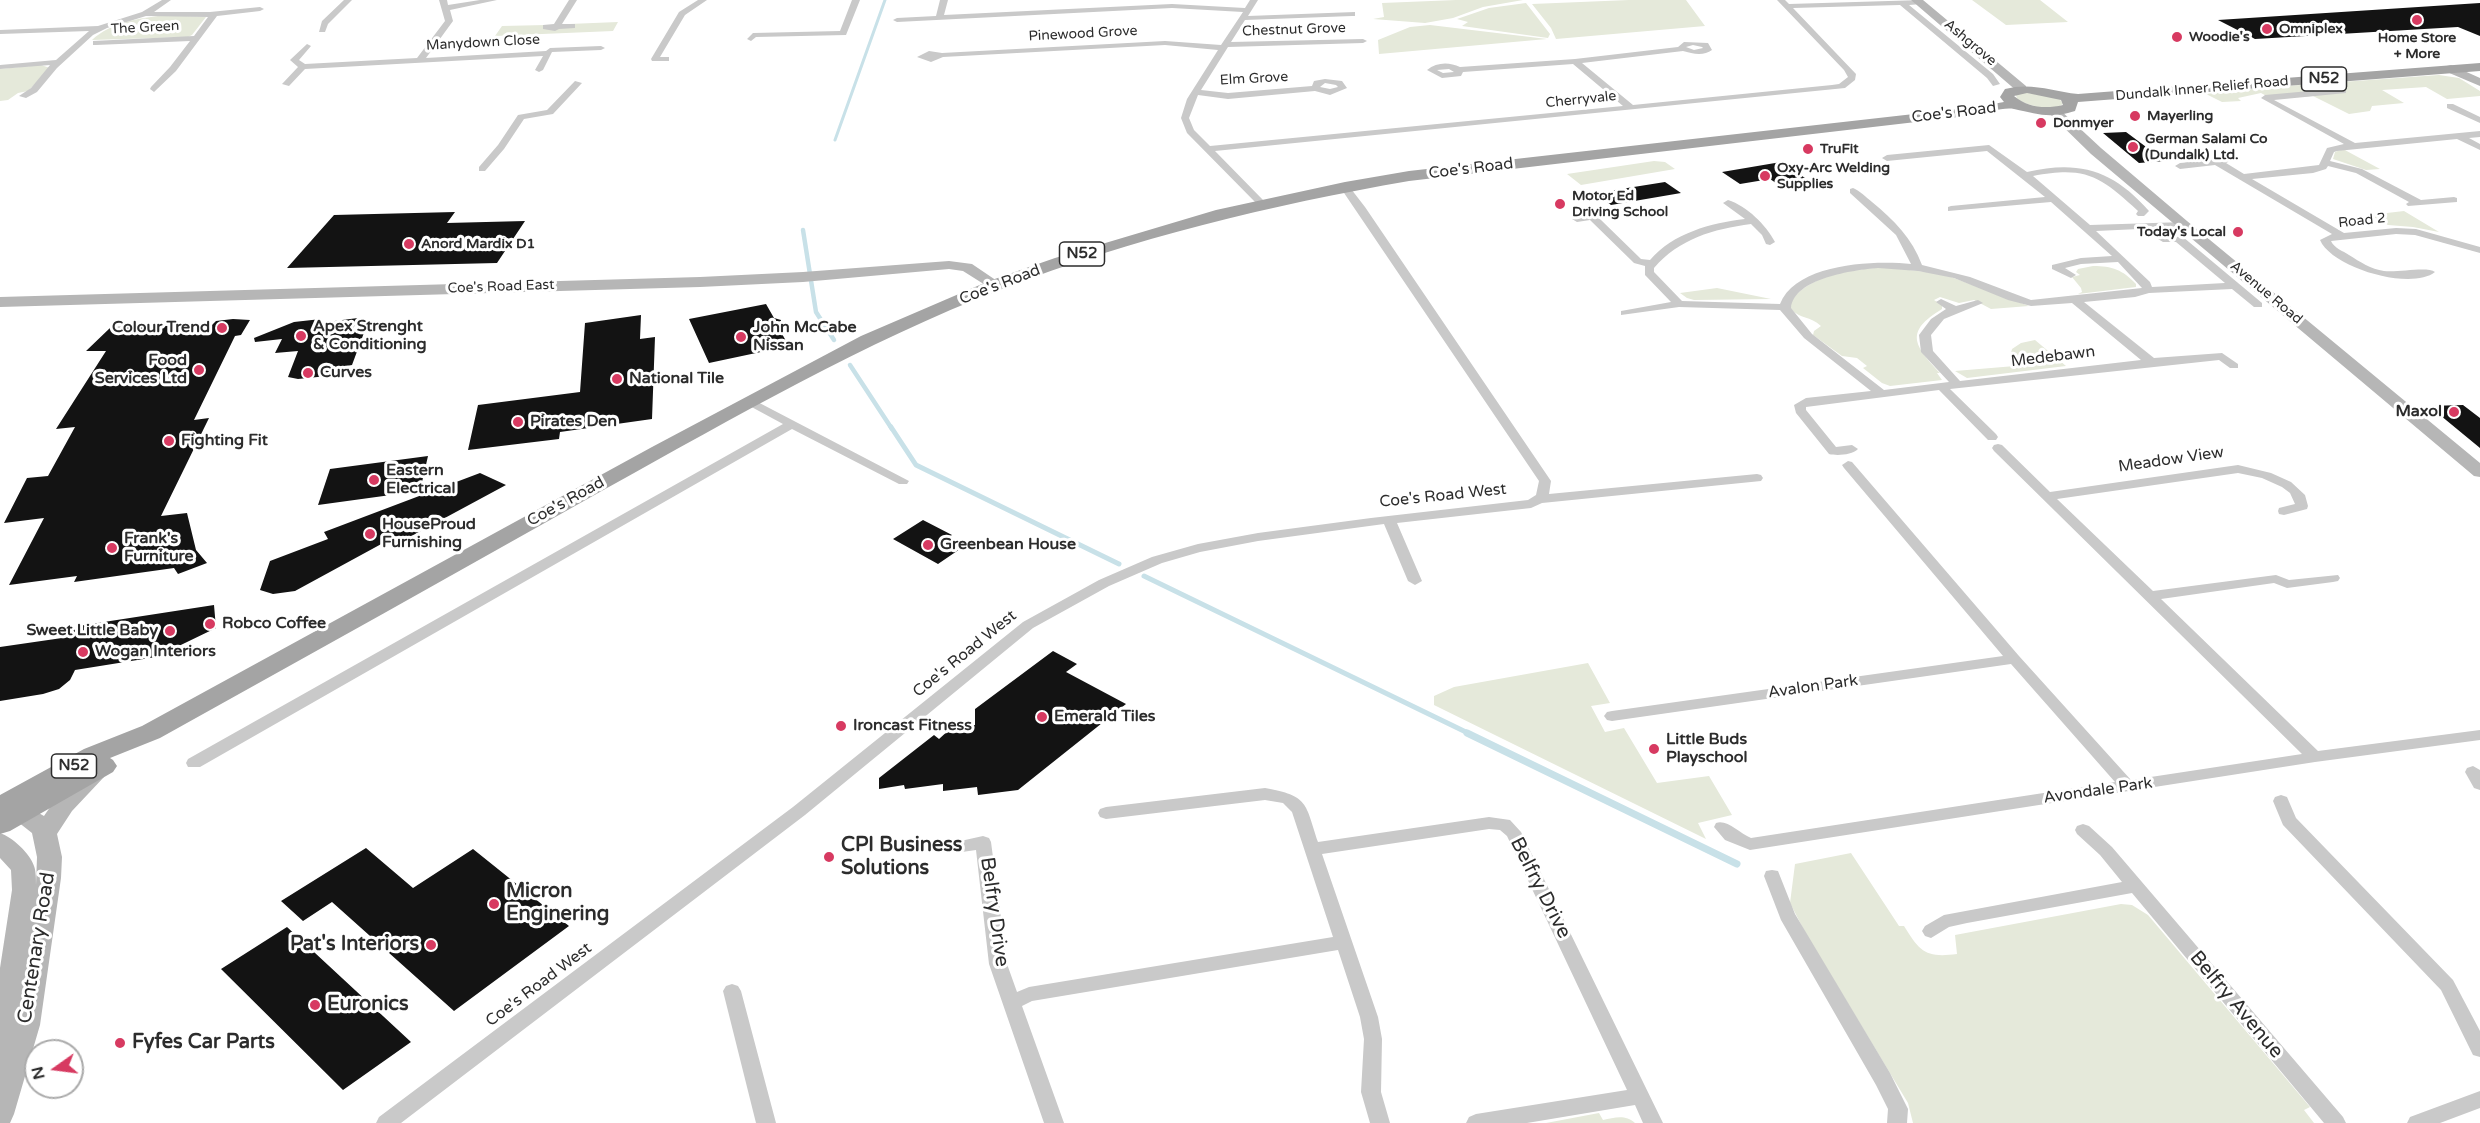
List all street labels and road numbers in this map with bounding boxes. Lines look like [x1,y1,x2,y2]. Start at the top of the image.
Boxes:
street label: Ashgrove [1940,16,2000,70]
street label: The Green [110,18,180,38]
street label: Chestnut Grove [1242,20,1346,40]
street label: Pinewood Grove [1028,23,1138,45]
street label: Manydown Close [426,32,540,54]
road number: N52 [2302,67,2346,91]
street label: Elm Grove [1219,69,1289,89]
street label: Dundalk Inner Relief Road [2115,73,2289,105]
street label: Cherryvale [1545,88,1617,112]
street label: Coe's Road [1911,98,1997,128]
street label: Coe's Road [1428,154,1514,184]
street label: Road 2 [2337,210,2387,232]
road number: N52 [1060,242,1104,266]
street label: Avenue Road [2227,258,2305,328]
street label: Coe's Road [957,261,1043,309]
street label: Coe's Road East [447,277,555,297]
street label: Medebawn [2010,342,2096,372]
street label: Meadow View [2117,443,2225,477]
street label: Coe's Road [524,473,608,531]
street label: Coe's Road West [1379,480,1507,512]
street label: Coe's Road West [909,606,1021,702]
street label: Avalon Park [1767,671,1859,703]
road number: N52 [52,754,97,778]
street label: Avondale Park [2042,774,2154,808]
street label: Belfry Drive [1504,833,1576,943]
street label: Belfry Drive [974,856,1014,968]
street label: Centenary Road [13,871,61,1025]
street label: Coe's Road West [482,939,596,1031]
street label: Belfry Avenue [2184,946,2288,1064]

